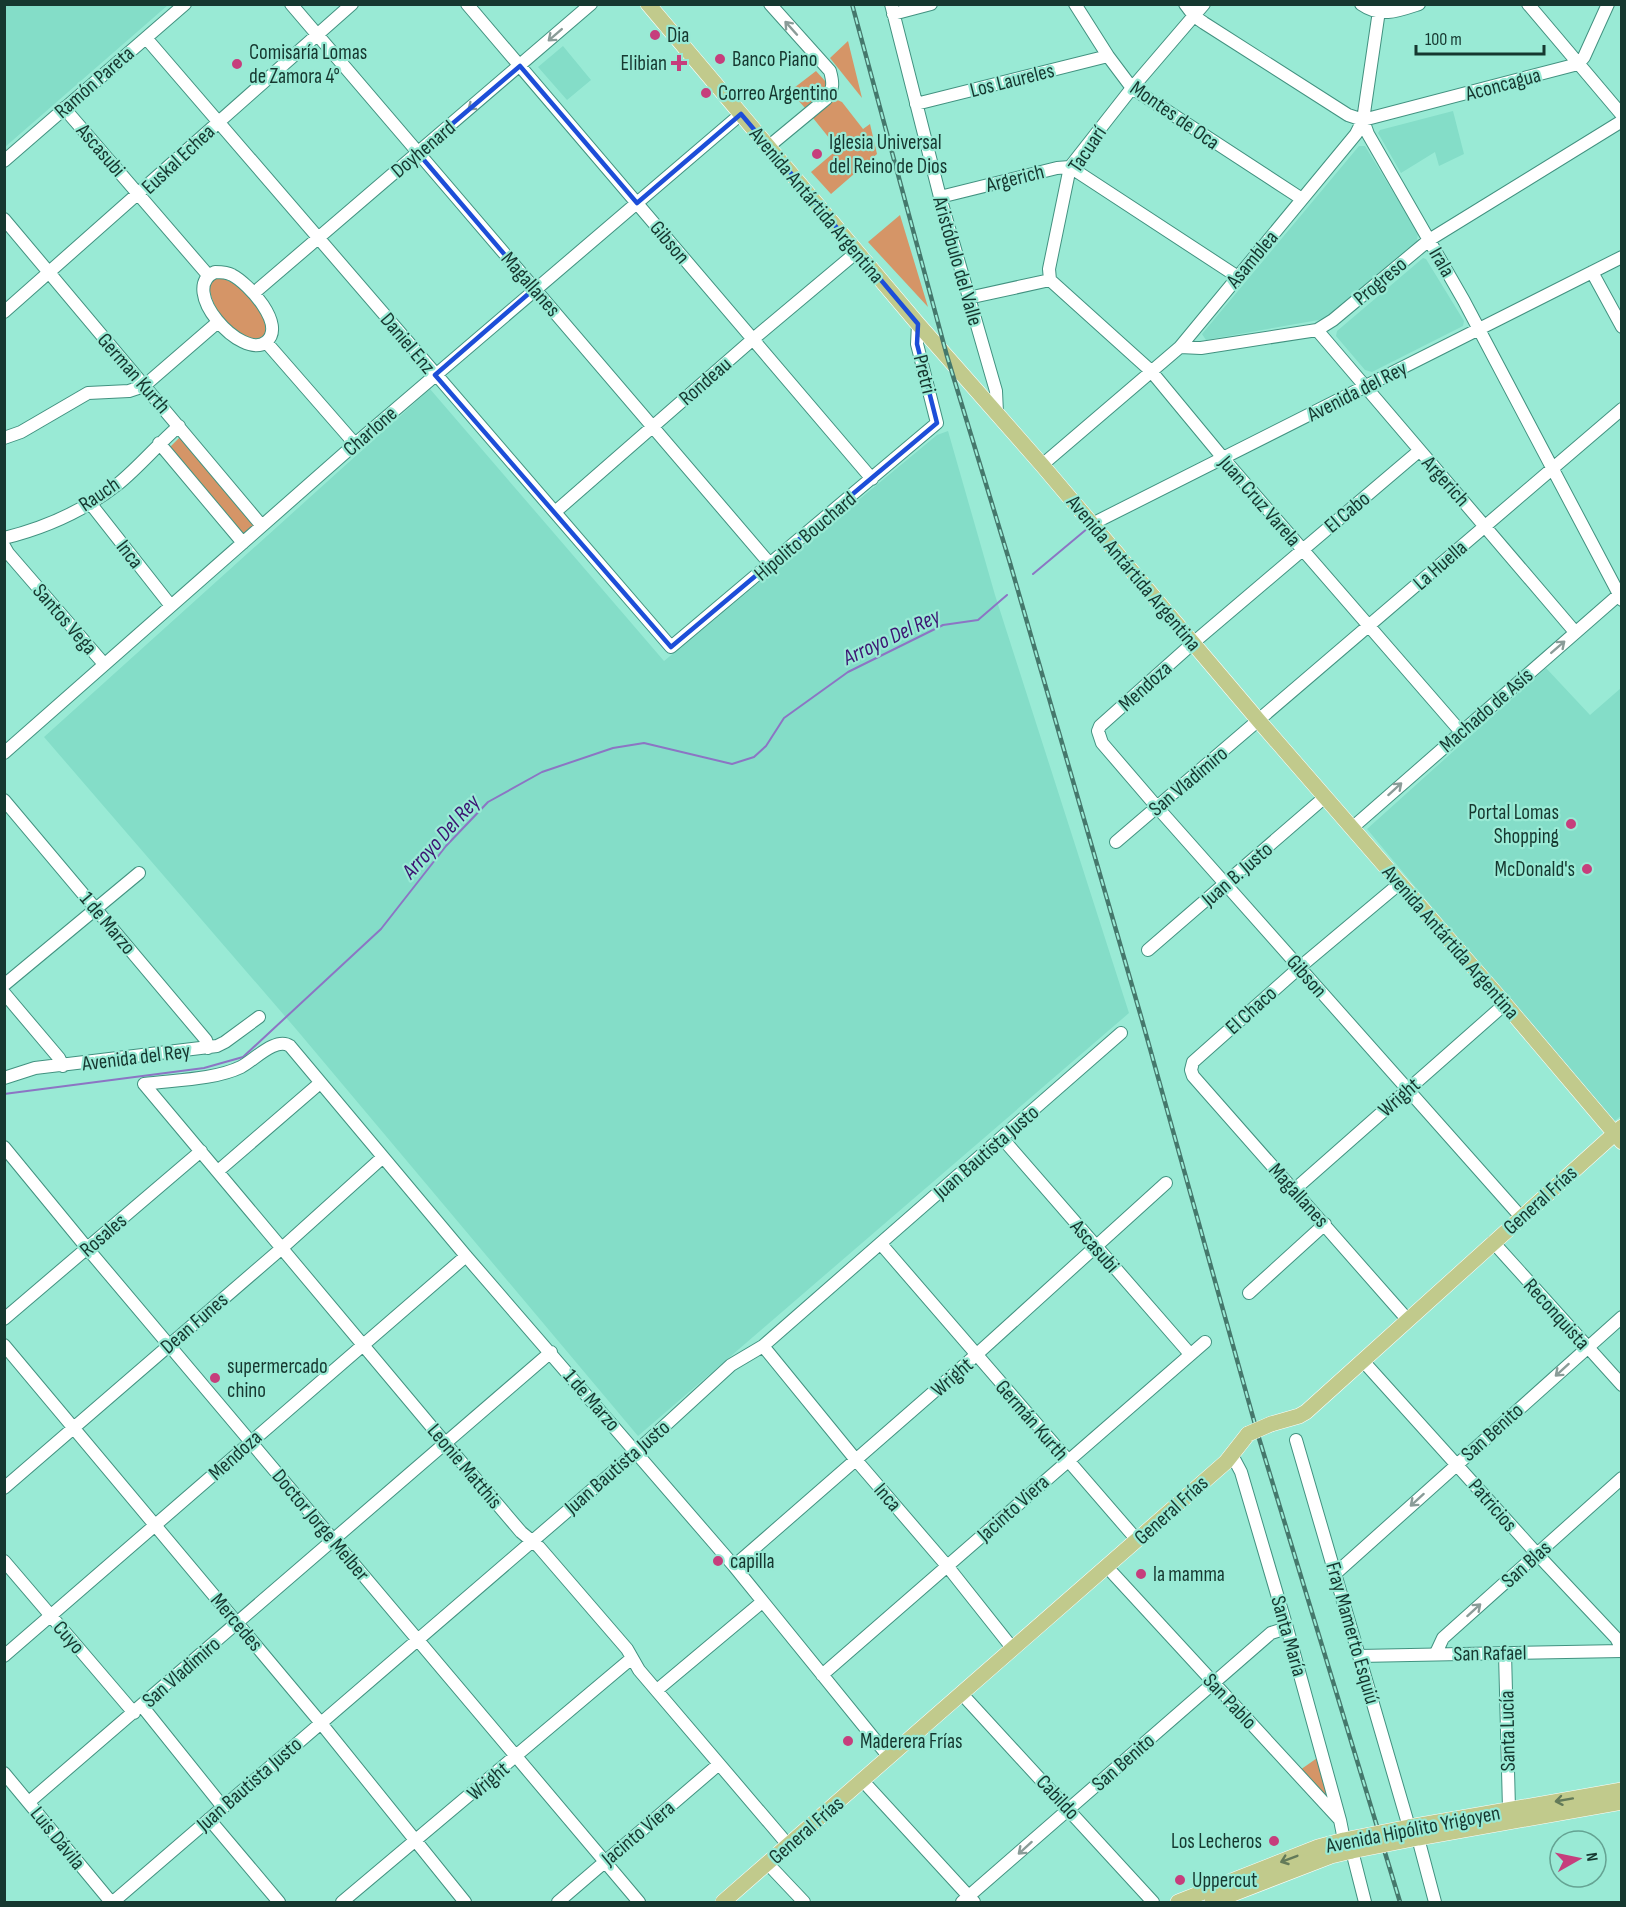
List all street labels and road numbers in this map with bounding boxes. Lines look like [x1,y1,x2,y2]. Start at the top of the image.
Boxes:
street label: Ramón Pareta [49,41,139,124]
street label: Los Laureles [967,58,1057,103]
street label: Aconcagua [1462,62,1543,107]
street label: Montes de Oca [1125,76,1224,155]
street label: Doyhenard [386,115,460,183]
street label: Ascasubi [70,118,130,182]
street label: Euskal Echea [137,119,220,199]
street label: Avenida Antártida Argentina [743,121,889,288]
street label: Tacuarí [1063,121,1112,177]
street label: Argerich [983,159,1047,198]
street label: Aristóbulo del Valle [927,193,988,328]
street label: Gibson [644,216,695,269]
street label: Asamblea [1221,226,1284,294]
street label: Irala [1423,243,1460,281]
street label: Magallanes [496,247,566,322]
street label: Progreso [1349,252,1412,311]
street label: Daniel Enz [375,308,441,379]
street label: German Kurth [92,328,175,419]
street label: Rondeau [674,352,737,411]
street label: Pretri [908,352,941,396]
street label: Avenida del Rey [1302,356,1411,428]
street label: Charlone [338,401,402,462]
street label: Juan Cruz Varela [1213,450,1306,552]
street label: Argerich [1416,450,1475,512]
street label: Rauch [74,472,124,517]
street label: El Cabo [1320,486,1375,538]
street label: Hipolito Bouchard [749,487,861,586]
street label: Avenida Antártida Argentina [1060,489,1206,656]
street label: Inca [111,535,149,574]
street label: La Huella [1408,535,1472,595]
street label: Santos Vega [27,579,102,660]
street label: Mendoza [1114,656,1177,717]
street label: Machado de Asís [1435,663,1538,758]
street label: San Vladimiro [1144,741,1233,822]
street label: Juan B. Justo [1196,837,1278,912]
street label: Avenida Antártida Argentina [1376,859,1524,1024]
street label: 1 de Marzo [74,887,141,960]
street label: Gibson [1281,950,1332,1003]
street label: El Chaco [1221,981,1282,1040]
street label: Avenida del Rey [80,1038,191,1077]
street label: Wright [1373,1072,1425,1122]
street label: Juan Bautista Justo [928,1100,1044,1205]
street label: Magallanes [1263,1158,1334,1233]
street label: General Frías [1498,1161,1582,1240]
street label: Rosales [75,1208,132,1262]
street label: Ascasubi [1064,1214,1124,1278]
street label: Reconquista [1518,1274,1595,1355]
street label: Dean Funes [156,1287,233,1359]
street label: Wright [926,1352,978,1402]
street label: 1 de Marzo [558,1364,625,1436]
street label: Germán Kurth [990,1375,1073,1466]
street label: San Benito [1456,1398,1529,1467]
street label: Juan Bautista Justo [559,1415,675,1520]
street label: Leonie Matthis [422,1419,507,1514]
street label: Mendoza [204,1425,267,1486]
street label: Doctor Jorge Melber [267,1464,375,1586]
street label: Jacinto Viera [972,1470,1054,1548]
street label: General Frías [1129,1471,1213,1550]
street label: Patricios [1463,1474,1522,1537]
street label: Inca [869,1478,907,1517]
street label: San Blas [1496,1536,1556,1593]
street label: Fray Mamerto Esquiú [1320,1559,1385,1707]
street label: Mercedes [205,1588,268,1656]
street label: Santa María [1265,1593,1312,1679]
street label: Cuyo [48,1616,90,1659]
street label: San Vladimiro [137,1632,225,1713]
street label: San Rafael [1453,1640,1527,1667]
street label: San Pablo [1198,1668,1262,1735]
street label: Santa Lucía [1494,1690,1521,1772]
street label: San Benito [1087,1728,1160,1796]
street label: Juan Bautista Justo [191,1732,307,1837]
street label: Wright [462,1757,514,1806]
street label: Cabildo [1031,1770,1084,1825]
street label: General Frías [764,1791,849,1870]
street label: Jacinto Viera [596,1796,680,1872]
street label: Avenida Hipólito Yrigoyen [1323,1800,1502,1859]
street label: Luis Dávila [25,1802,90,1875]

